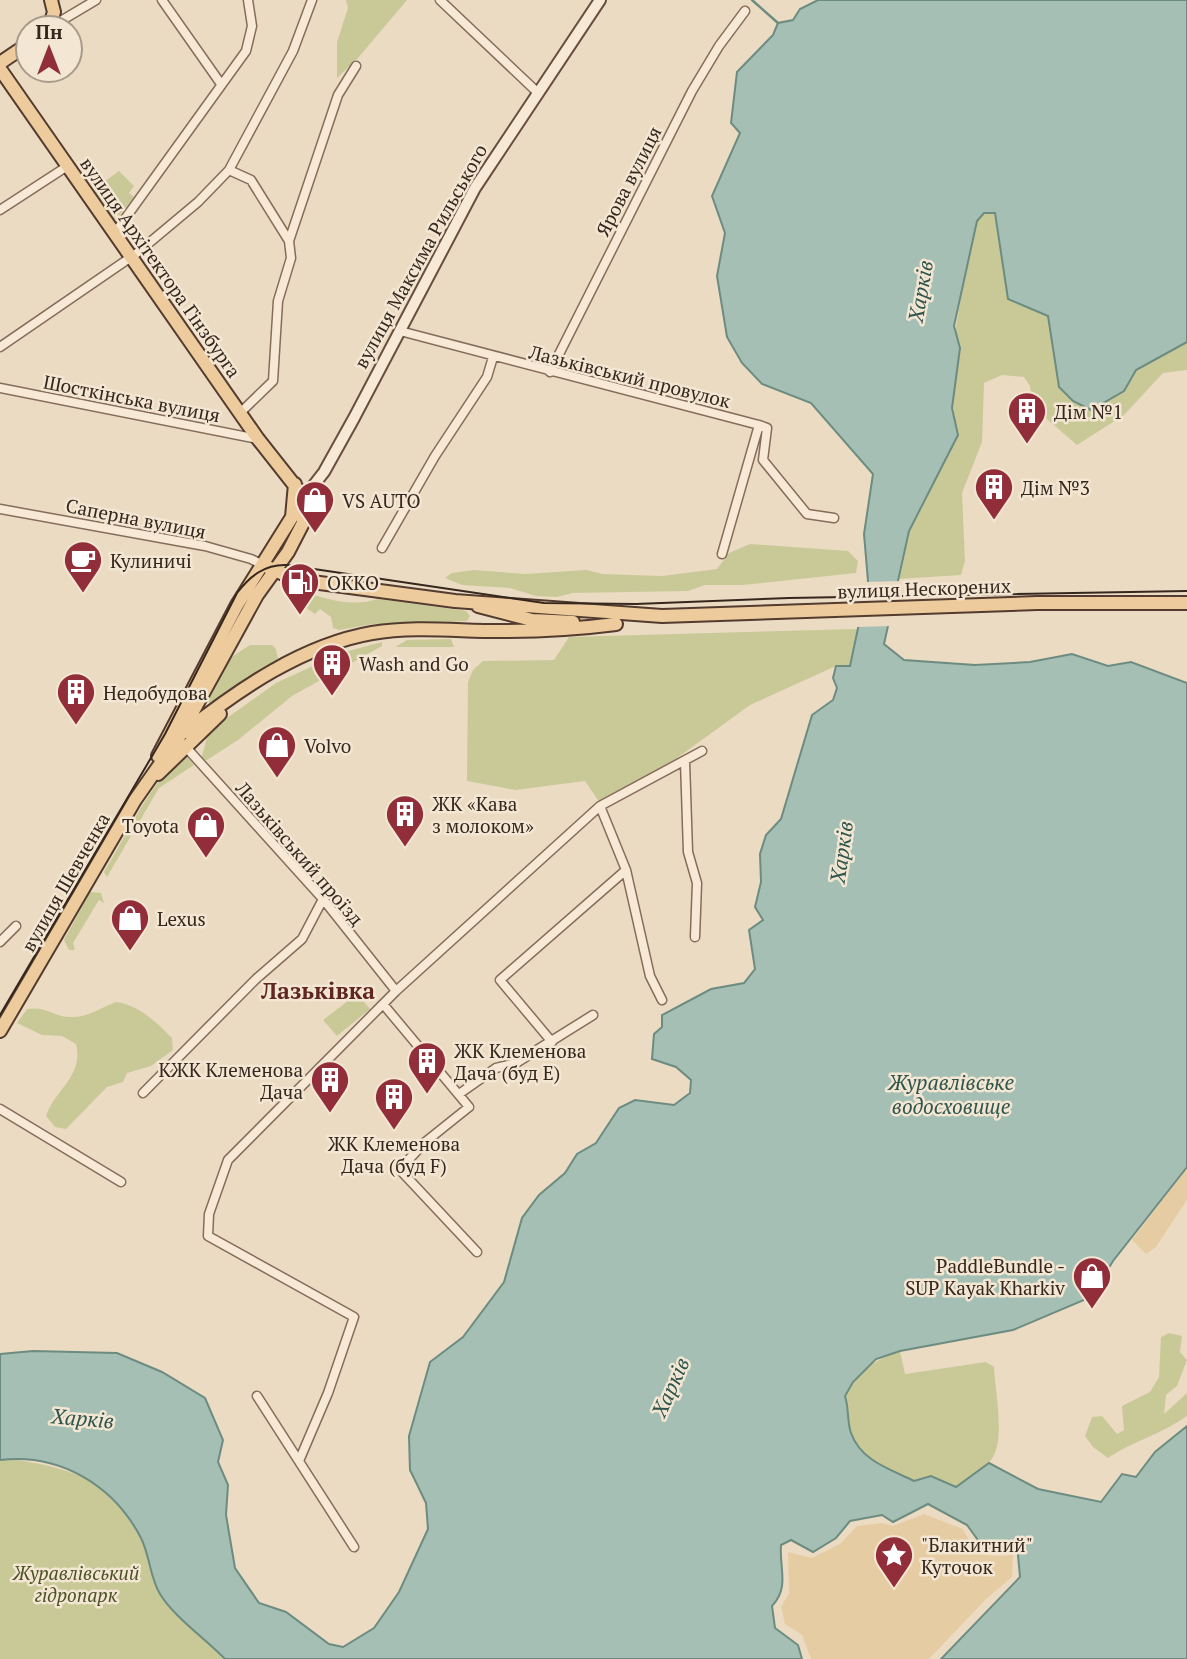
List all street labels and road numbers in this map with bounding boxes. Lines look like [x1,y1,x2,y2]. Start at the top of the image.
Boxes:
street label: Ярова вулиця [590,122,666,240]
street label: вулиця Максима Рильського [348,139,492,373]
street label: вулиця Архітектора Гінзбурга [75,152,247,383]
street label: Лазьківський провулок [526,339,734,413]
street label: Шосткінська вулиця [41,369,223,427]
street label: Саперна вулиця [64,492,208,544]
street label: вулиця Нескорених [837,572,1011,604]
street label: Лазьківський проїзд [230,775,369,930]
street label: вулиця Шевченка [15,808,115,956]

